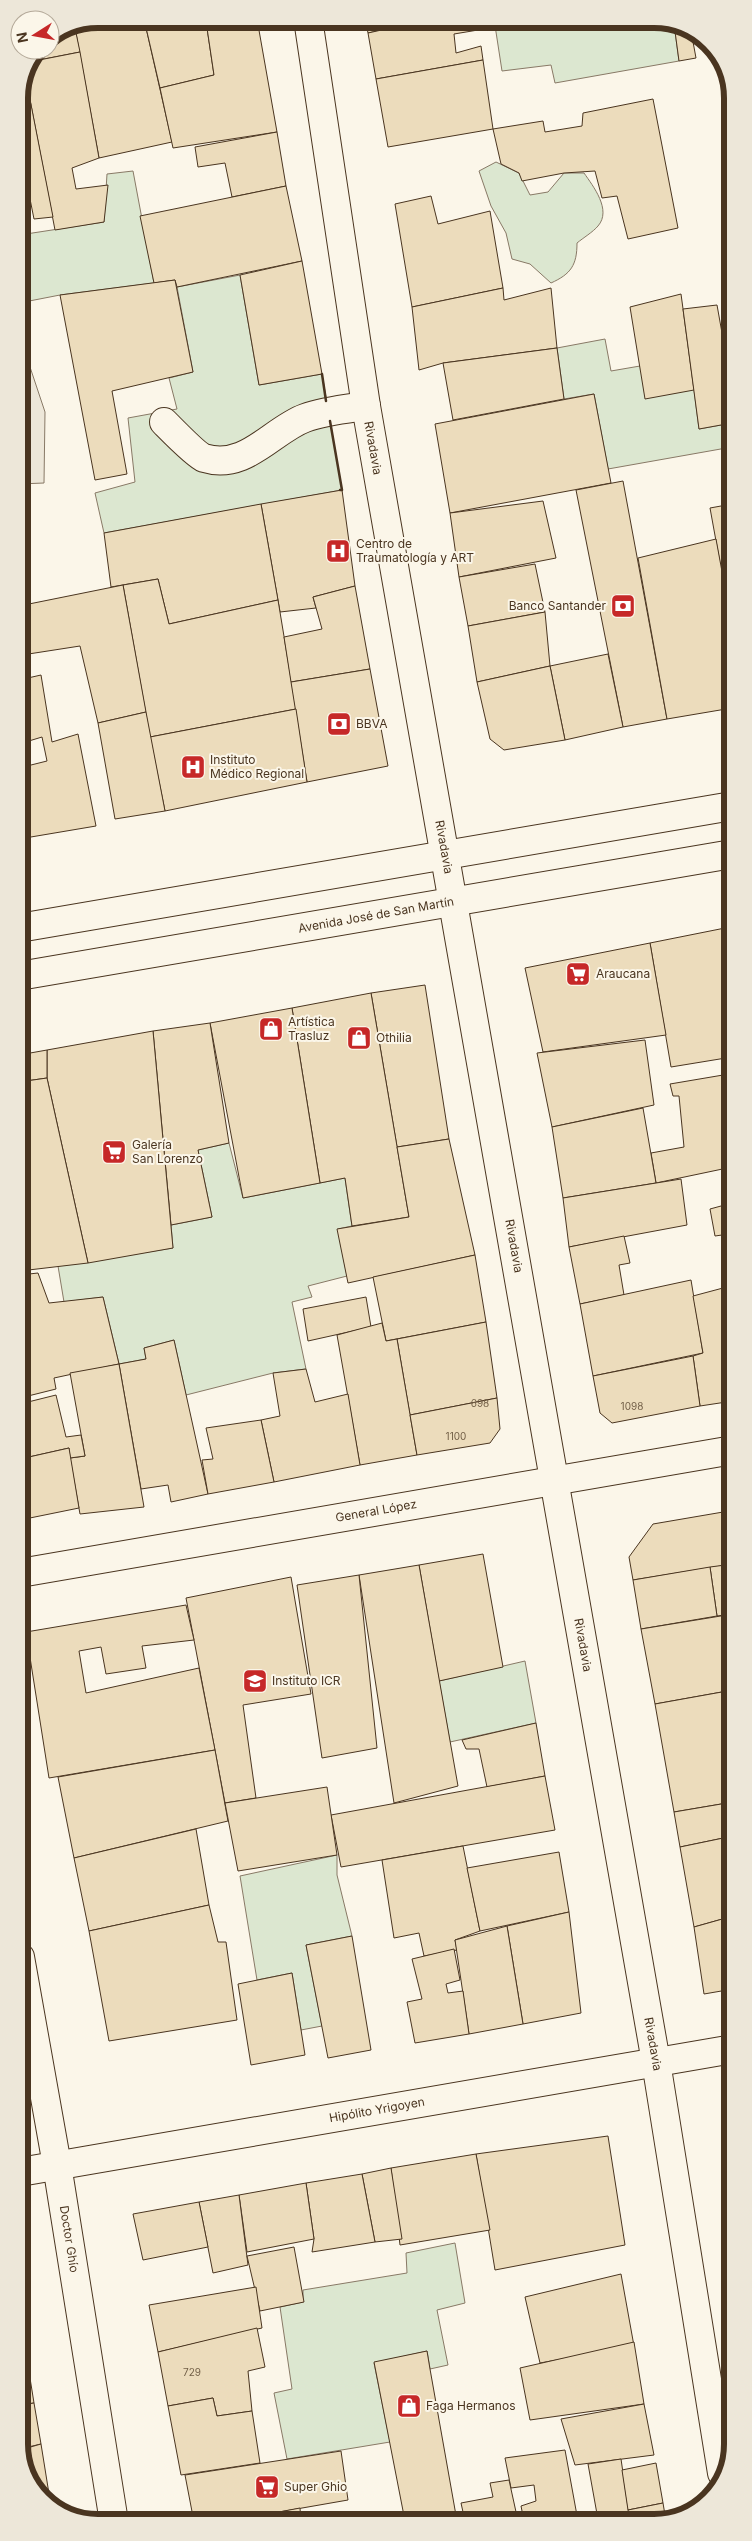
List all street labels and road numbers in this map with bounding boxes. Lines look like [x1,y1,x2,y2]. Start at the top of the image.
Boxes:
street label: Rivadavia [361,420,386,476]
street label: Rivadavia [432,819,457,875]
street label: Avenida José de San Martín [297,893,455,936]
street label: Rivadavia [502,1218,527,1274]
street label: General López [334,1496,418,1525]
street label: Rivadavia [571,1617,596,1673]
street label: Rivadavia [641,2016,666,2072]
street label: Hipólito Yrigoyen [328,2094,426,2125]
street label: Doctor Ghío [57,2204,82,2274]

